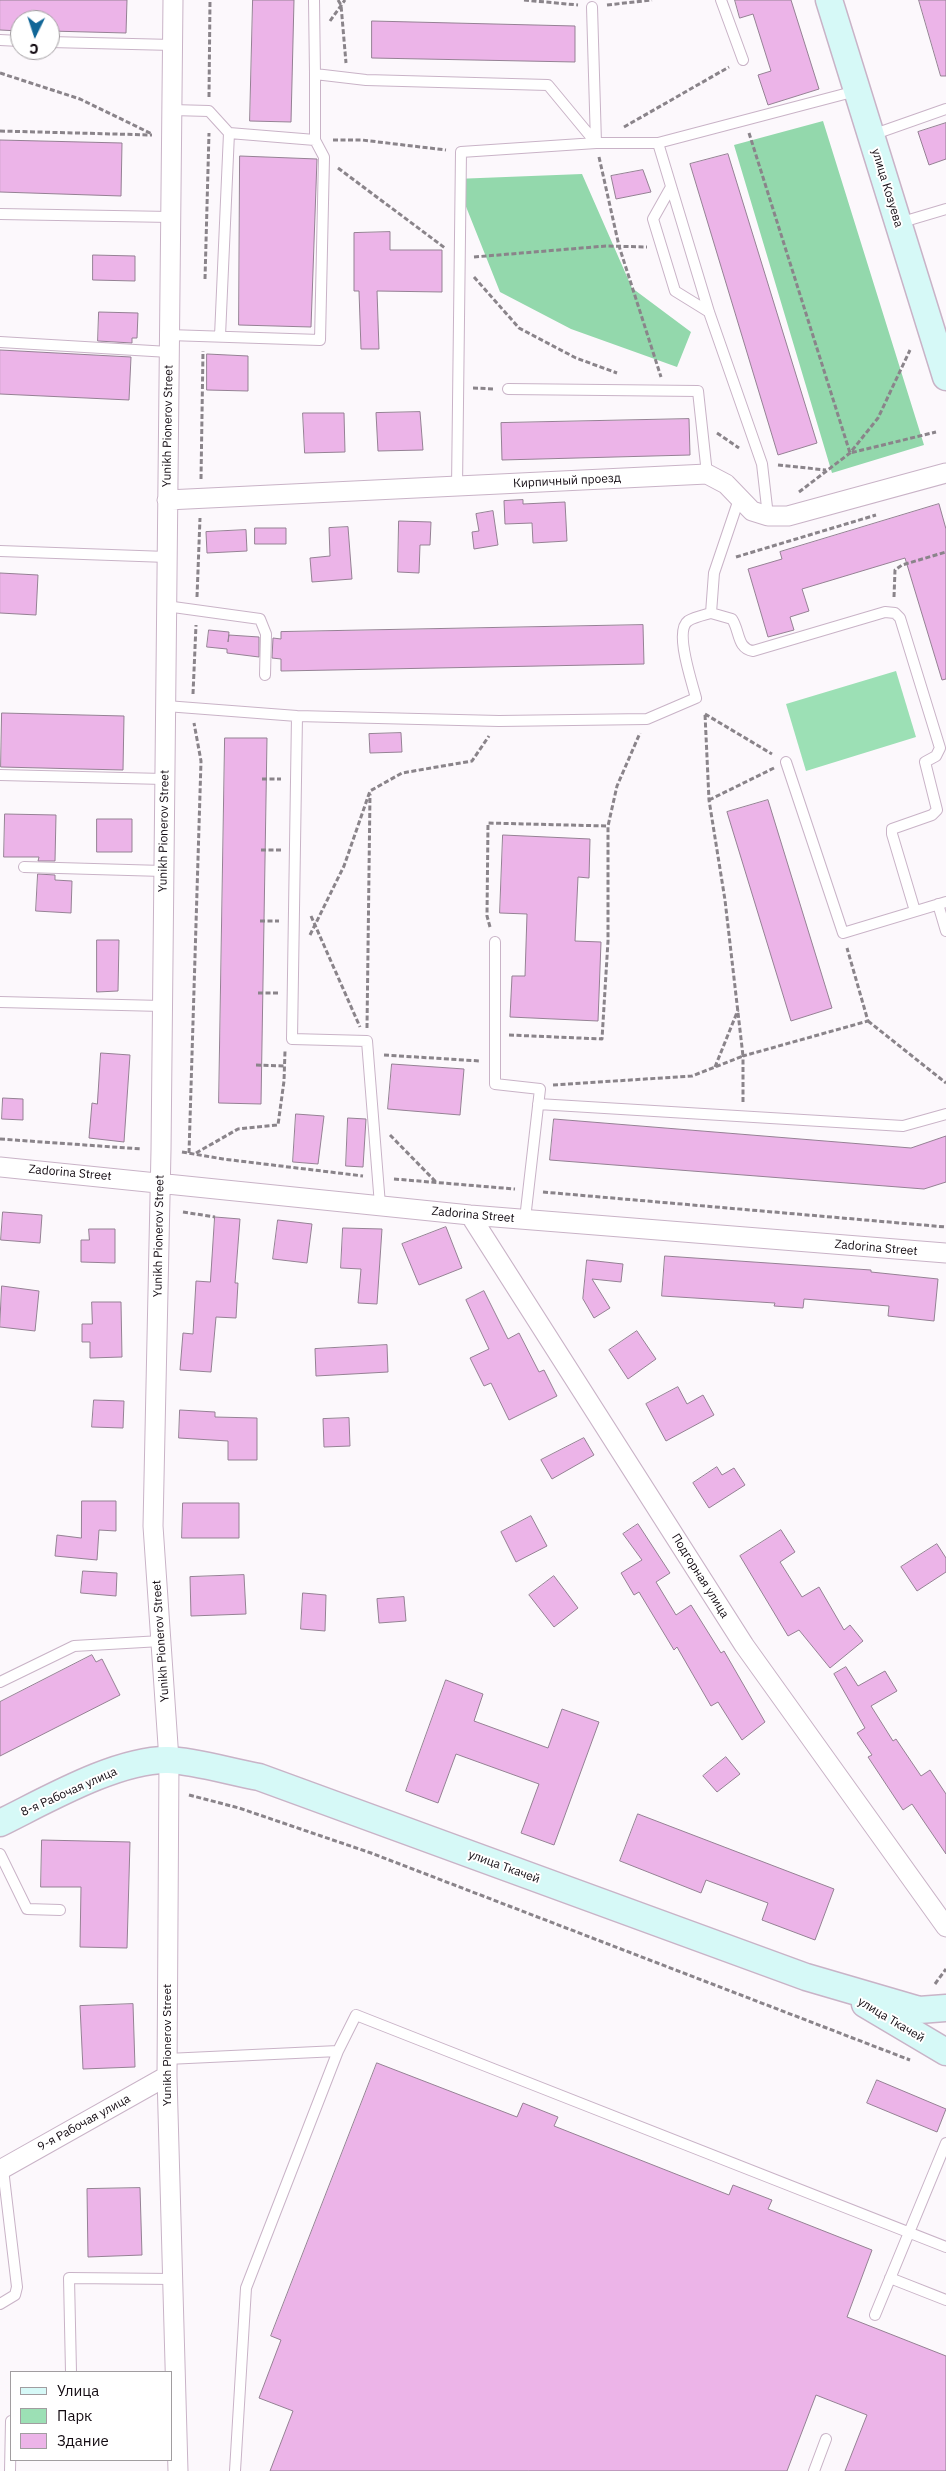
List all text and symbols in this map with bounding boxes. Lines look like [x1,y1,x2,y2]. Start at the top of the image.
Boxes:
north arrow [10,10,60,60]
text: С [29,40,39,58]
street label: улица Козуева [868,147,906,229]
street label: Yunikh Pionerov Street [160,365,176,487]
street label: Кирпичный проезд [513,471,621,491]
street label: Yunikh Pionerov Street [156,770,172,892]
street label: Zadorina Street [28,1162,112,1184]
street label: Yunikh Pionerov Street [151,1175,167,1297]
street label: Zadorina Street [431,1204,515,1226]
street label: Zadorina Street [834,1237,918,1259]
street label: Подгорная улица [668,1531,732,1621]
street label: Yunikh Pionerov Street [150,1579,172,1703]
street label: 8-я Рабочая улица [19,1764,119,1820]
street label: улица Ткачей [466,1847,542,1887]
street label: Yunikh Pionerov Street [161,1984,175,2106]
street label: улица Ткачей [855,1994,927,2046]
street label: 9-я Рабочая улица [35,2092,133,2154]
legend [10,2371,172,2461]
text: Улица [57,2381,99,2400]
text: Парк [57,2406,92,2425]
text: Здание [57,2431,109,2450]

